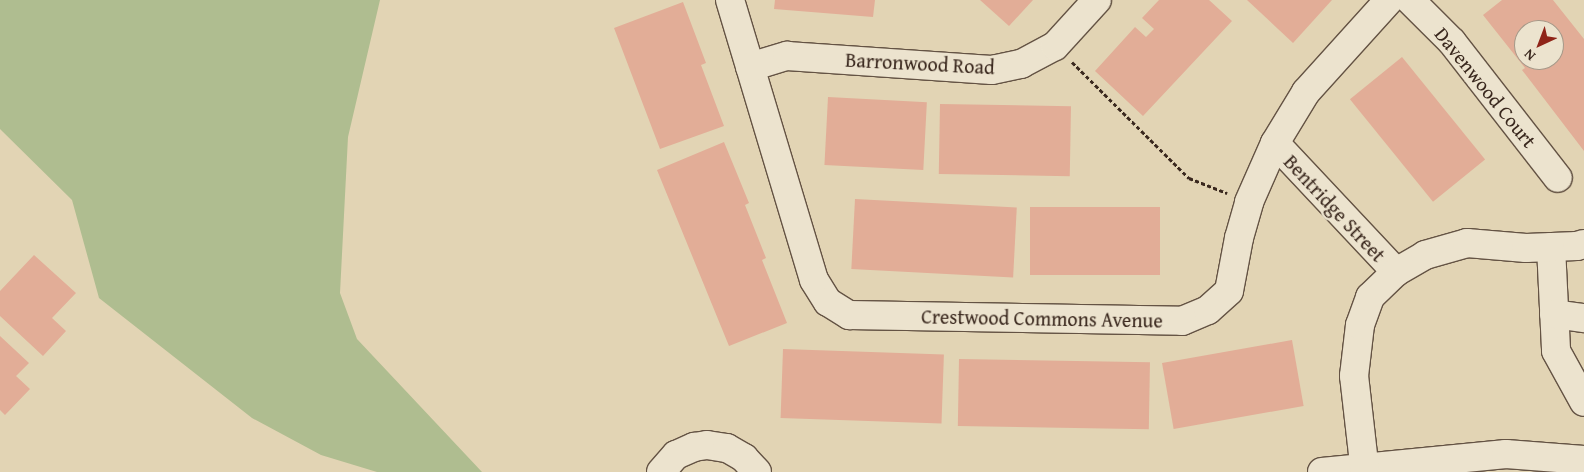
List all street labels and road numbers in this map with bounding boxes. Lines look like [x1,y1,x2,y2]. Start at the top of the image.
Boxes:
street label: Davenwood Court [1430,22,1542,152]
street label: Barronwood Road [845,47,995,79]
street label: Bentridge Street [1279,149,1391,267]
street label: Crestwood Commons Avenue [921,304,1163,332]

